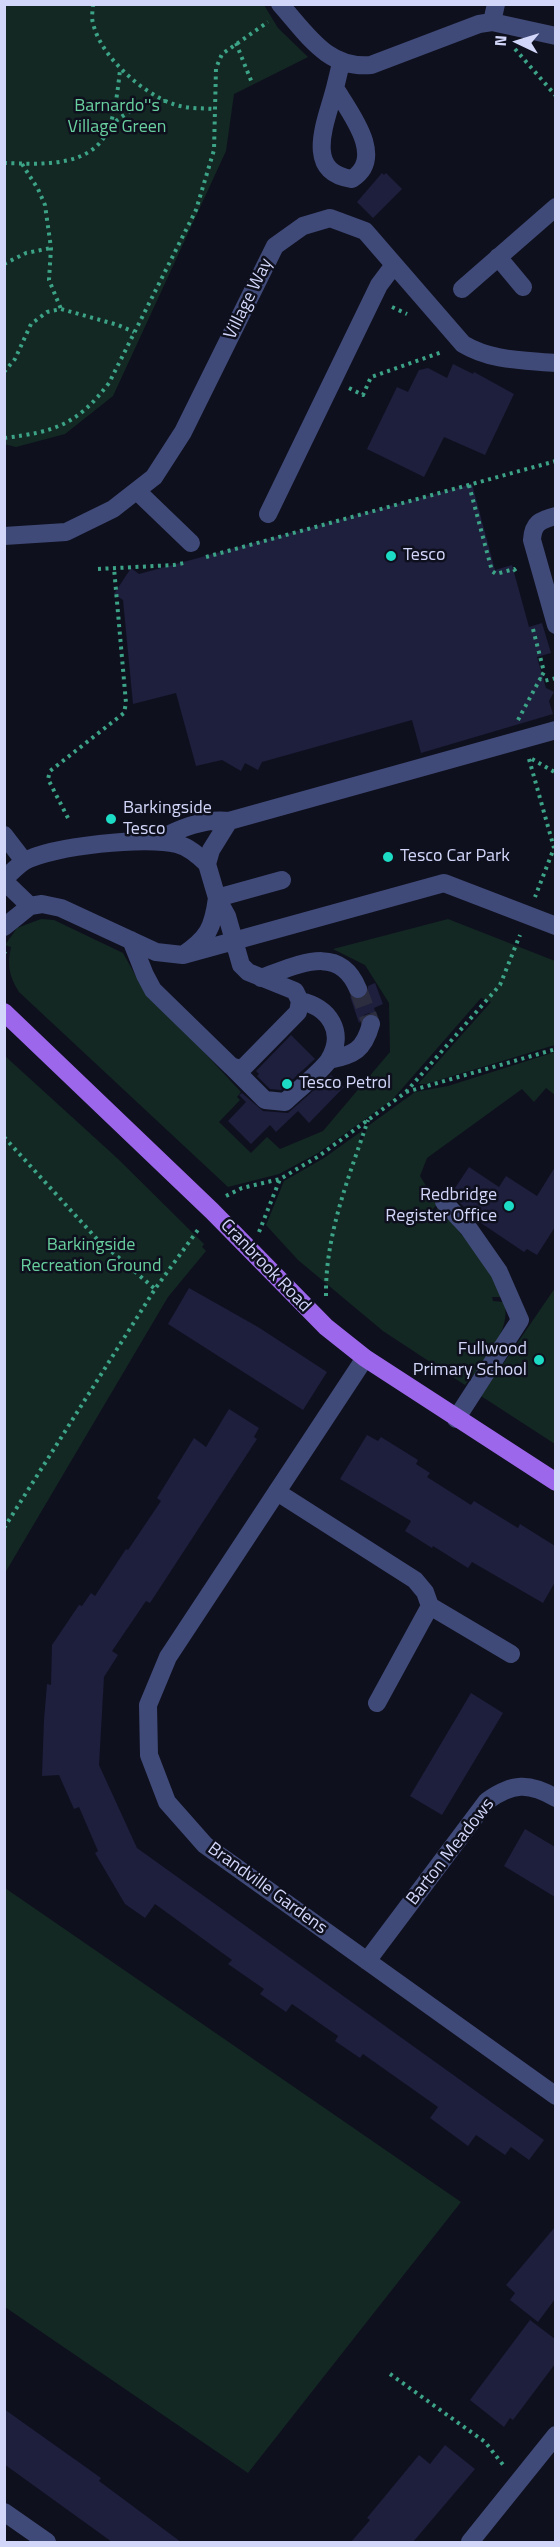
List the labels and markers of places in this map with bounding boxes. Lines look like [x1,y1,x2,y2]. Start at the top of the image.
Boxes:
place label: Tesco [403,545,446,567]
marker: Tesco [384,549,398,563]
place label: Barkingside Tesco [123,798,212,840]
marker: Barkingside Tesco [104,812,118,826]
place label: Tesco Car Park [400,846,510,868]
marker: Tesco Car Park [381,850,395,864]
place label: Tesco Petrol [299,1073,391,1095]
marker: Tesco Petrol [280,1077,294,1091]
place label: Redbridge Register Office [385,1185,497,1228]
marker: Redbridge Register Office [502,1199,516,1213]
place label: Fullwood Primary School [413,1339,527,1382]
marker: Fullwood Primary School [532,1353,546,1367]

